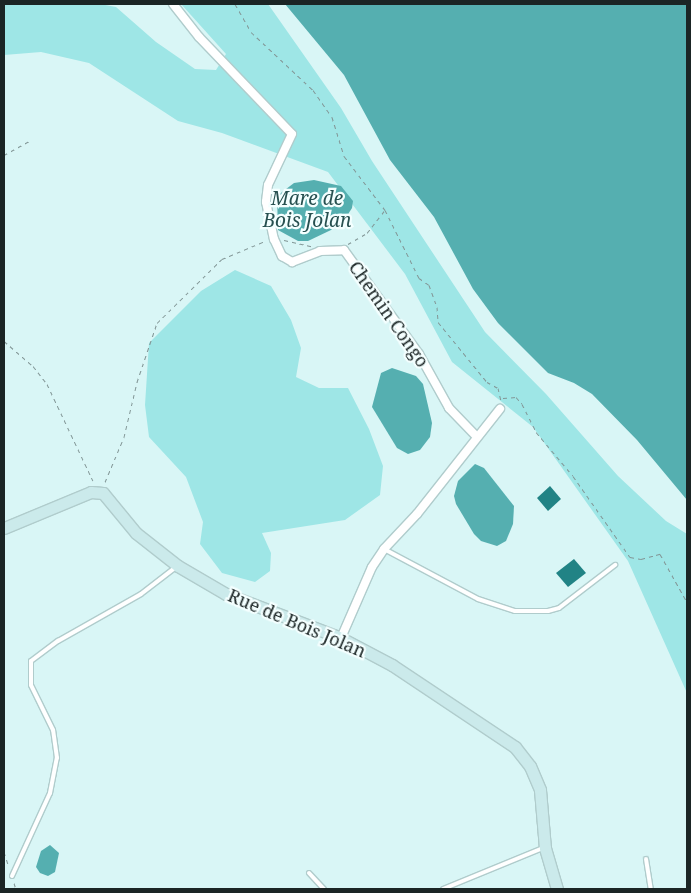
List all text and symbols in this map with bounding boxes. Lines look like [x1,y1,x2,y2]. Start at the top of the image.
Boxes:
water label: Mare de Bois Jolan [263,188,351,232]
street label: Chemin Congo [345,257,433,371]
street label: Rue de Bois Jolan [225,584,369,662]

